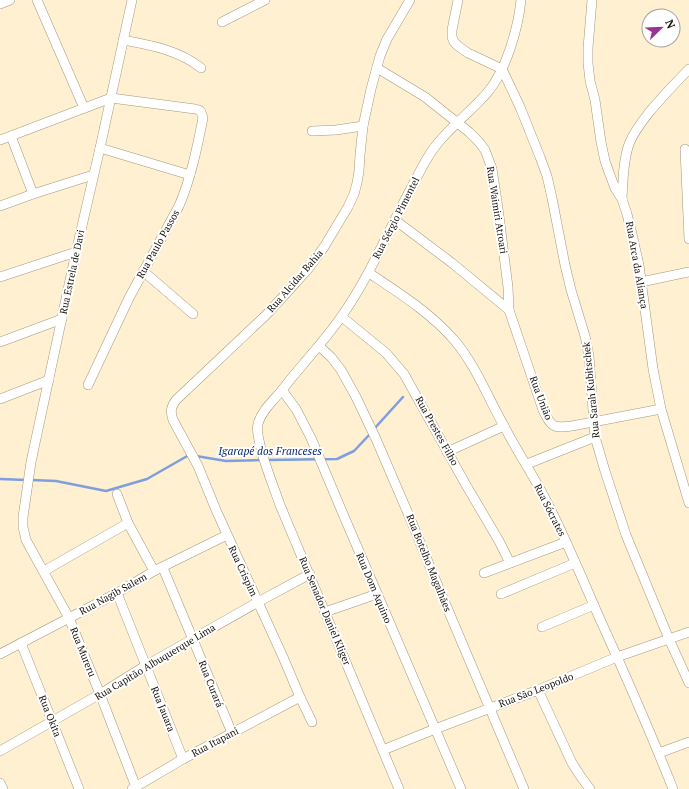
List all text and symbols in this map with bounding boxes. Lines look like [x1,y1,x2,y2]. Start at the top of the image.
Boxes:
north arrow [641,8,681,48]
text: N [662,18,679,31]
street label: Rua Waimiri Atroari [484,165,510,255]
street label: Rua Sérgio Pimentel [370,175,422,261]
street label: Rua Paulo Passos [134,207,182,281]
street label: Rua Arca da Aliança [623,220,651,310]
street label: Rua Estrela de Davi [57,229,87,315]
street label: Rua Alcidar Bahia [264,247,326,315]
street label: Rua Sarah Kubitschek [579,340,603,439]
street label: Rua União [527,374,555,422]
street label: Rua Prestes Filho [413,394,462,468]
water label: Igarapé dos Franceses [217,444,322,458]
street label: Rua Sócrates [531,482,569,538]
street label: Rua Botelho Magalhães [403,512,455,614]
street label: Rua Crispim [226,544,261,599]
street label: Rua Dom Aquino [353,551,395,626]
street label: Rua Senador Daniel Kliger [296,555,354,667]
street label: Rua Nagib Salem [77,570,149,618]
street label: Rua Capitão Albuquerque Lima [92,621,218,703]
street label: Rua Mureru [67,625,99,679]
street label: Rua Curará [196,659,226,709]
street label: Rua São Leopoldo [497,670,576,710]
street label: Rua Jauara [148,684,178,734]
street label: Rua Okita [36,693,64,739]
street label: Rua Itapani [189,724,241,760]

